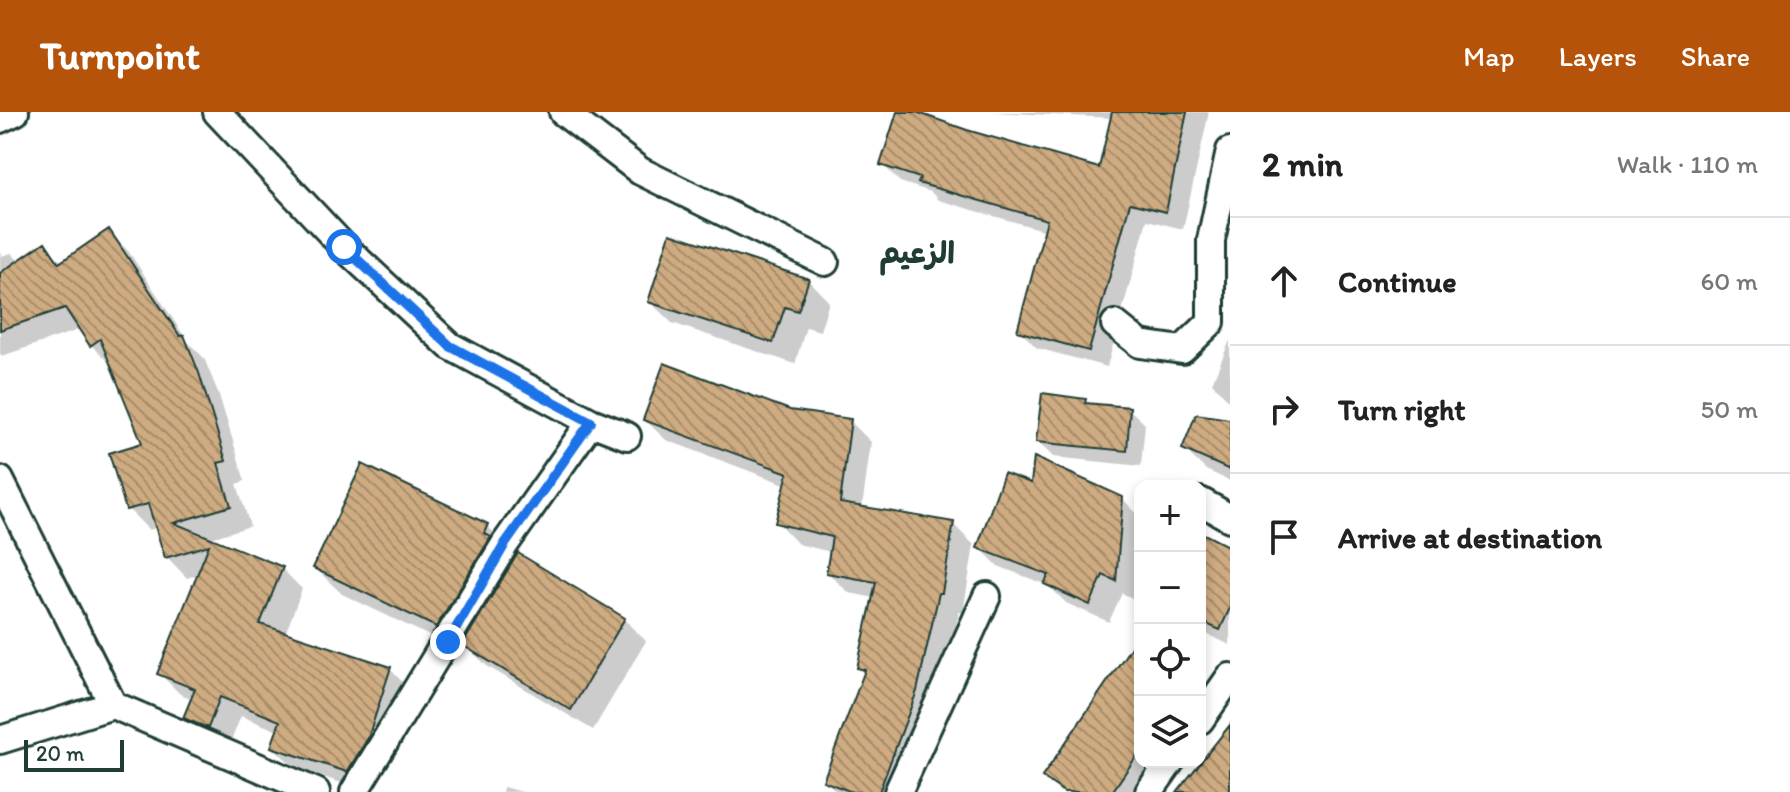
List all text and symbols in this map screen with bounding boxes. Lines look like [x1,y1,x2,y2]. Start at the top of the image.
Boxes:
text: Turnpoint [40,33,200,79]
text: Map [1463,39,1515,73]
text: Layers [1559,39,1637,73]
text: Share [1681,39,1750,73]
text: 2 min [1262,144,1343,185]
text: Walk · 110 m [1617,148,1758,180]
route start [326,229,362,265]
district label: الزعيم [879,234,955,276]
icon: ahead [1262,259,1306,303]
text: Continue [1338,263,1457,300]
text: 60 m [1701,265,1758,297]
icon: right [1262,387,1306,431]
text: Turn right [1338,391,1466,428]
text: 50 m [1701,393,1758,425]
map controls [1134,480,1206,768]
button: + [1134,480,1206,552]
icon: arrive [1262,515,1306,559]
text: Arrive at destination [1338,519,1602,556]
button: − [1134,552,1206,624]
route end [430,624,466,660]
button: locate [1134,624,1206,696]
button: layers [1134,696,1206,768]
scale bar [24,736,124,772]
text: 20 m [36,740,85,767]

